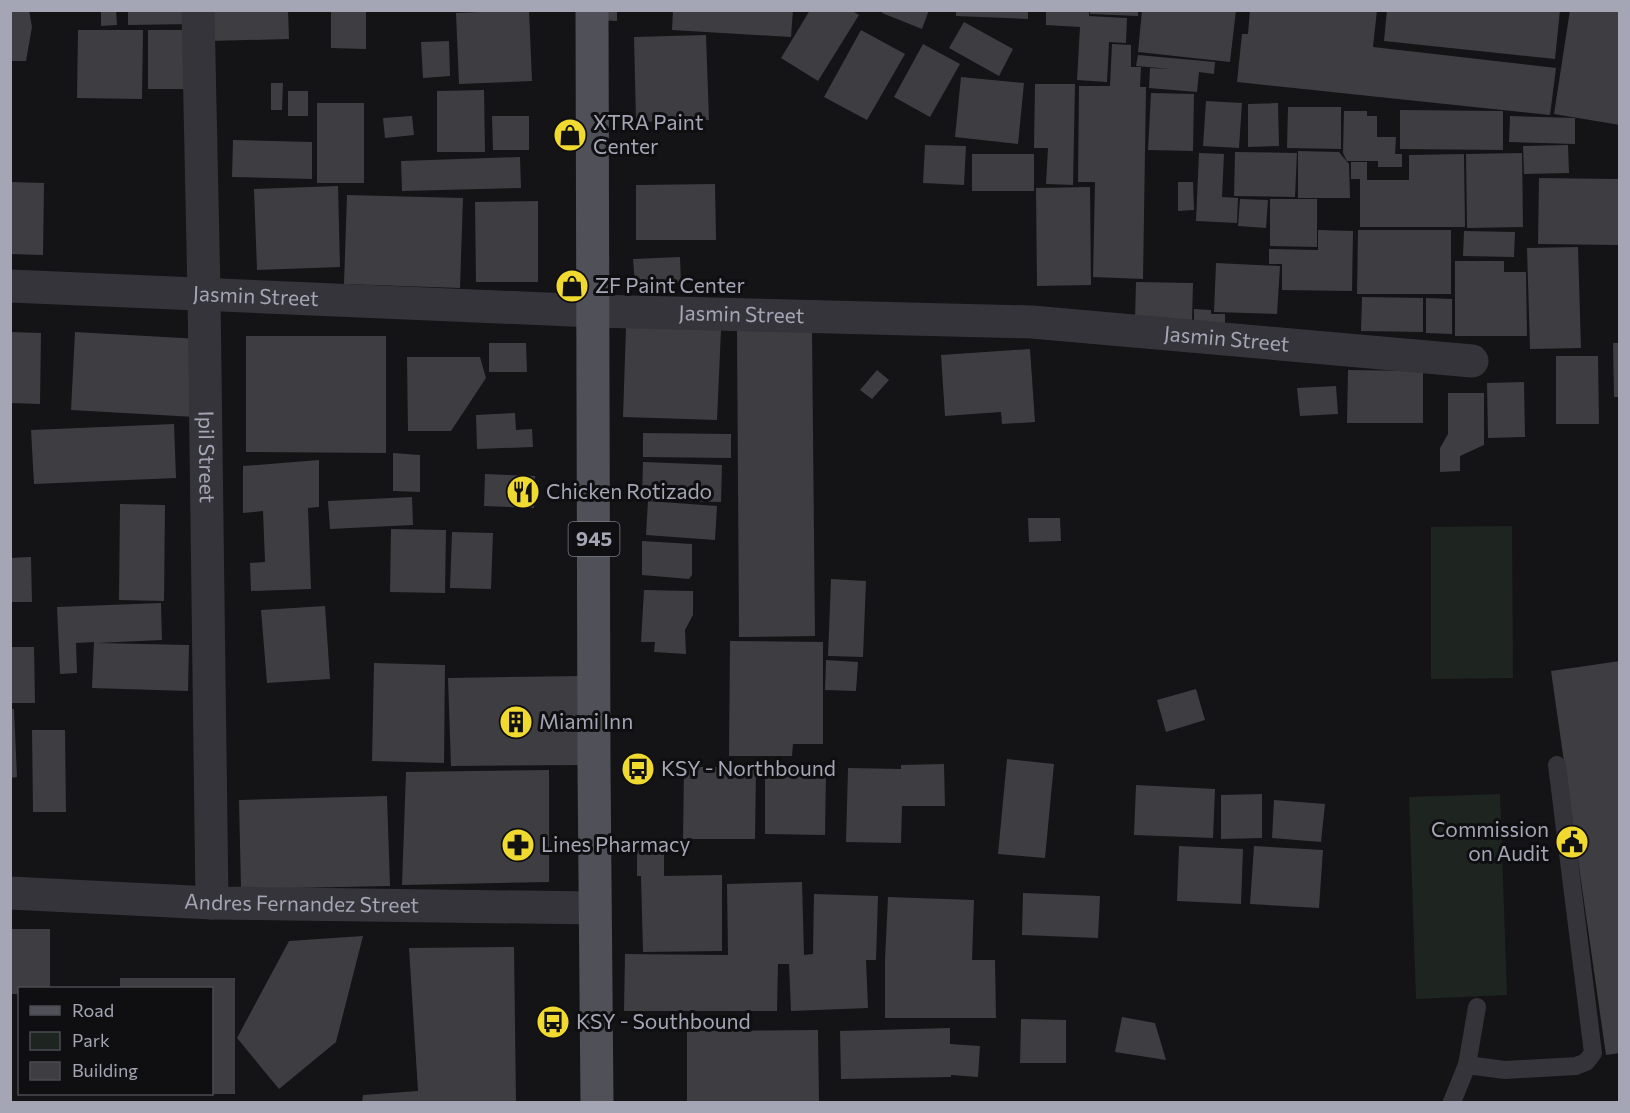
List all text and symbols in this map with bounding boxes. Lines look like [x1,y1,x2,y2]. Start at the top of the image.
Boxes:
place label: XTRA Paint Center [593,109,704,158]
shop icon: XTRA Paint Center [552,117,588,153]
shop icon: ZF Paint Center [554,268,590,304]
place label: ZF Paint Center [595,272,745,297]
street label: Jasmin Street [192,280,319,310]
street label: Jasmin Street [678,299,805,327]
street label: Jasmin Street [1163,320,1290,356]
street label: Ipil Street [195,411,221,503]
restaurant icon: Chicken Rotizado [505,474,541,510]
place label: Chicken Rotizado [546,478,712,503]
road number: 945 [568,522,620,556]
building icon: Miami Inn [498,704,534,740]
place label: Miami Inn [539,708,633,733]
bus stop icon: KSY - Northbound [620,751,656,787]
place label: KSY - Northbound [661,755,836,780]
place label: Commission on Audit [1431,816,1549,865]
public building icon: Commission on Audit [1554,824,1590,860]
pharmacy icon: Lines Pharmacy [500,827,536,863]
place label: Lines Pharmacy [541,831,690,856]
street label: Andres Fernandez Street [184,888,419,917]
legend [18,987,213,1095]
text: Road [72,999,114,1021]
bus stop icon: KSY - Southbound [535,1004,571,1040]
place label: KSY - Southbound [576,1008,751,1033]
text: Park [72,1029,110,1051]
text: Building [72,1059,138,1081]

